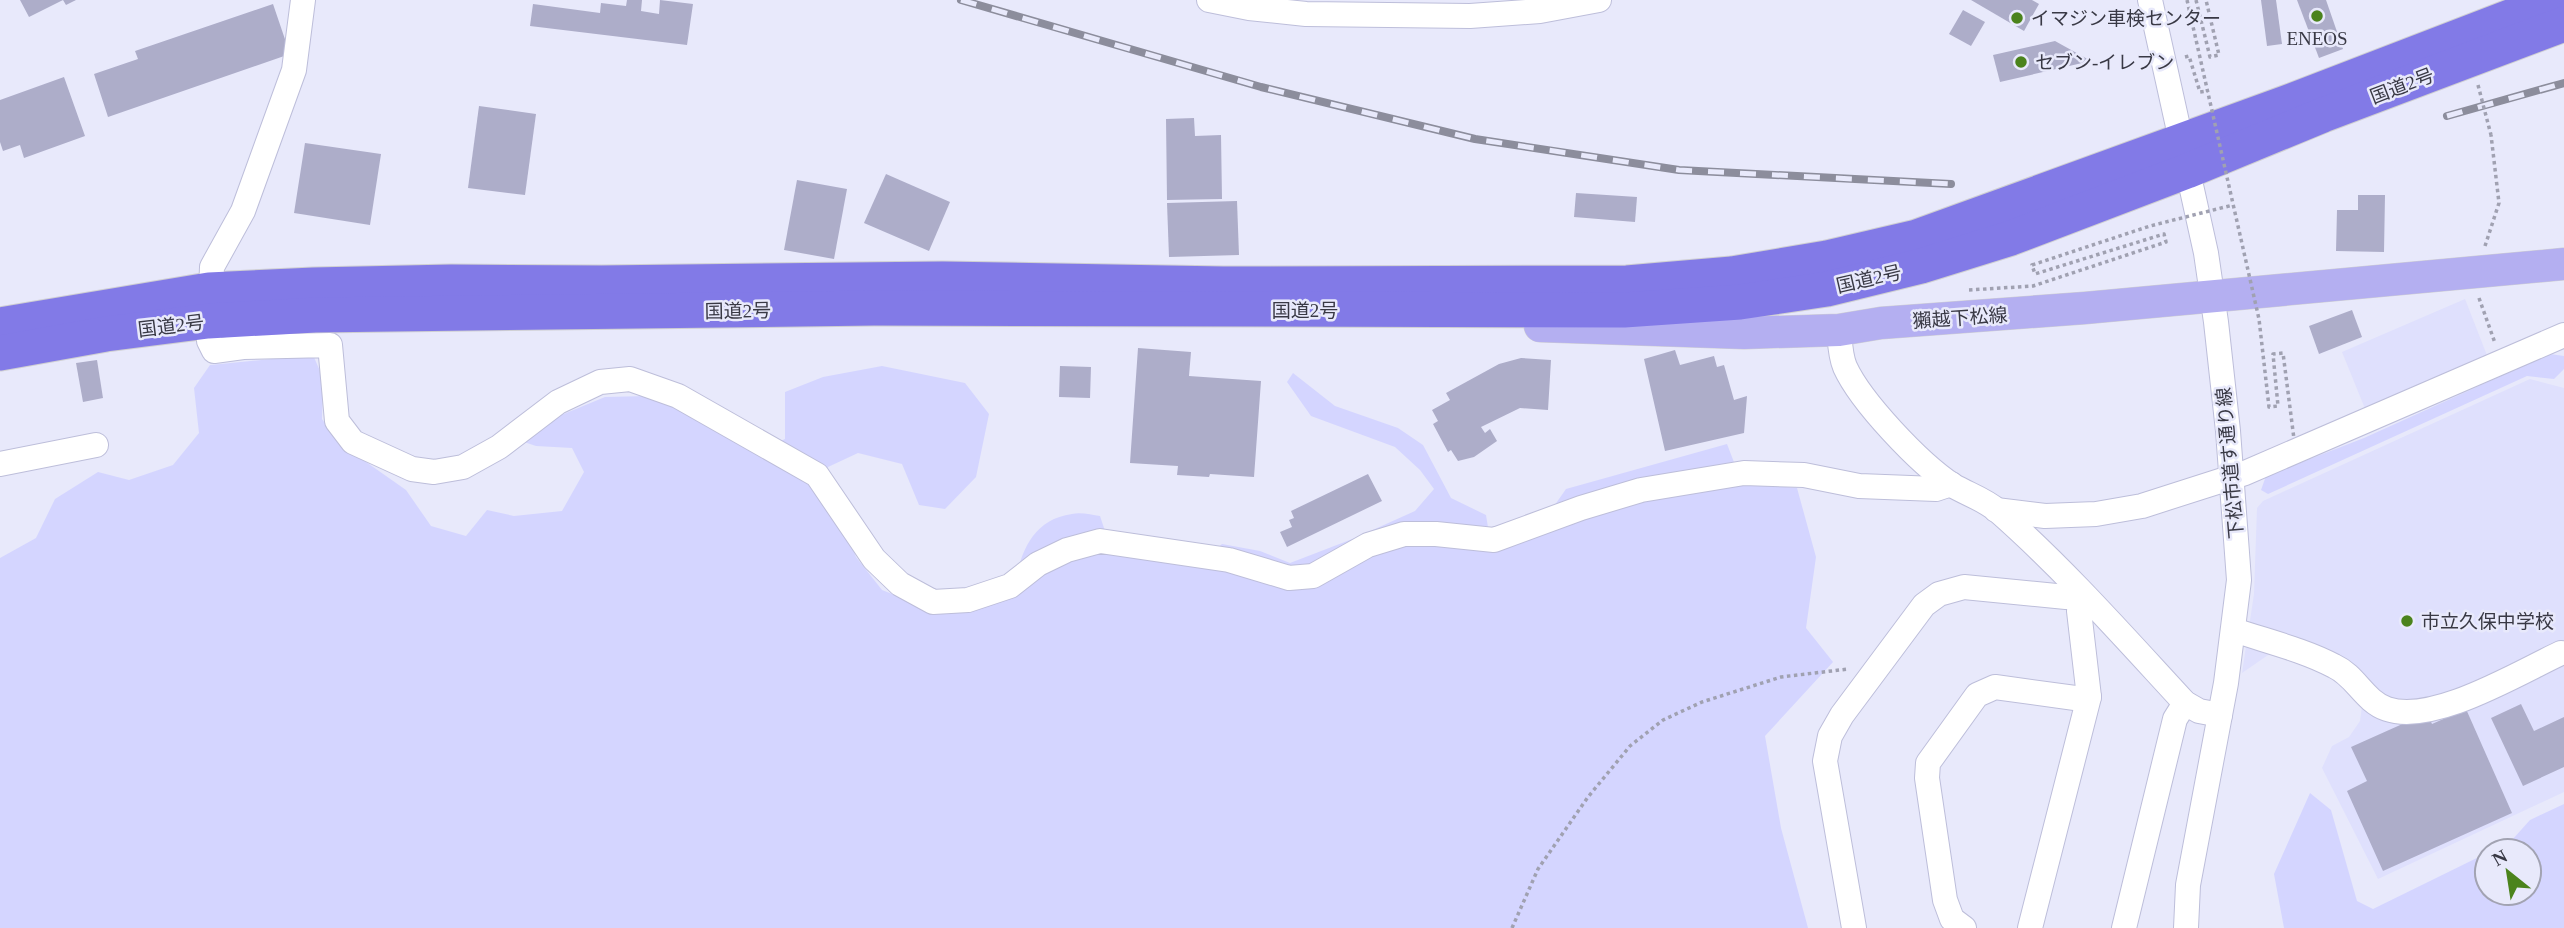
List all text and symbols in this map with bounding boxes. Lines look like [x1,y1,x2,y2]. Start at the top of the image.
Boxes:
place label: イマジン車検センター [2031,8,2221,29]
marker: ENEOS [2309,8,2325,24]
marker: イマジン車検センター [2009,10,2025,26]
place label: ENEOS [2286,28,2348,49]
place label: セブン-イレブン [2035,52,2174,73]
marker: セブン-イレブン [2013,54,2029,70]
street label: 国道2号 [2367,64,2437,108]
street label: 国道2号 [1834,261,1904,297]
street label: 国道2号 [705,300,771,322]
street label: 国道2号 [1272,300,1338,321]
street label: 獺越下松線 [1912,304,2008,332]
street label: 国道2号 [137,312,205,340]
street label: 下松市道す通り線 [2213,386,2247,540]
place label: 市立久保中学校 [2421,611,2554,632]
marker: 市立久保中学校 [2399,613,2415,629]
north arrow [2473,837,2543,907]
text: N [2489,845,2511,870]

